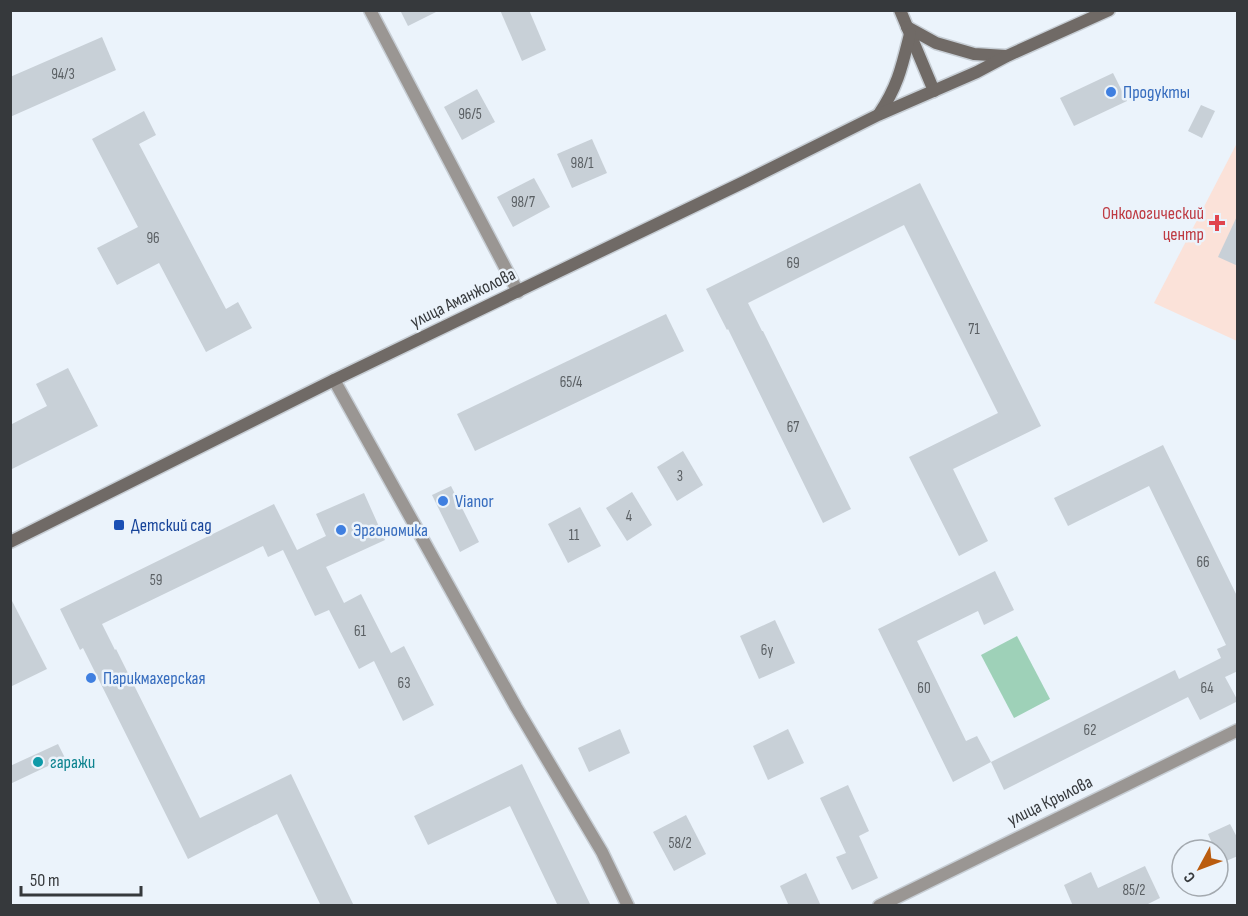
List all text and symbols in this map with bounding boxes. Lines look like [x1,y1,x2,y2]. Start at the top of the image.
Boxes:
house number: 94/3 [51,65,75,84]
place label: Продукты [1123,82,1190,103]
marker: Продукты [1104,85,1118,99]
house number: 96/5 [458,105,482,124]
house number: 98/1 [571,154,594,173]
house number: 98/7 [511,193,535,212]
place label: Онкологический центр [1102,203,1204,245]
marker: Онкологический центр [1208,214,1226,232]
house number: 96 [146,229,160,248]
house number: 69 [786,254,800,273]
street label: улица Аманжолова [407,263,519,332]
house number: 71 [968,320,980,339]
house number: 65/4 [560,373,582,392]
house number: 67 [787,418,799,437]
house number: 3 [677,467,683,486]
place label: Vianor [455,491,494,512]
marker: Vianor [436,494,450,508]
house number: 4 [626,507,632,526]
place label: Детский сад [131,515,212,536]
marker: Детский сад [112,518,126,532]
place label: Эргономика [353,520,428,541]
marker: Эргономика [334,523,348,537]
house number: 11 [569,526,580,545]
house number: 66 [1196,553,1210,572]
house number: 59 [150,571,162,590]
house number: 61 [354,622,367,641]
house number: 6у [761,641,773,660]
place label: Парикмахерская [103,668,206,689]
marker: Парикмахерская [84,671,98,685]
house number: 63 [398,674,410,693]
house number: 60 [917,679,931,698]
house number: 64 [1200,679,1214,698]
house number: 62 [1084,721,1096,740]
place label: гаражи [50,752,95,773]
marker: гаражи [31,755,45,769]
street label: улица Крылова [1004,771,1096,831]
house number: 58/2 [668,834,692,853]
north arrow [1170,838,1230,898]
scale bar [21,859,141,897]
text: С [1180,868,1200,886]
text: 50 m [30,870,60,891]
house number: 85/2 [1122,881,1146,900]

